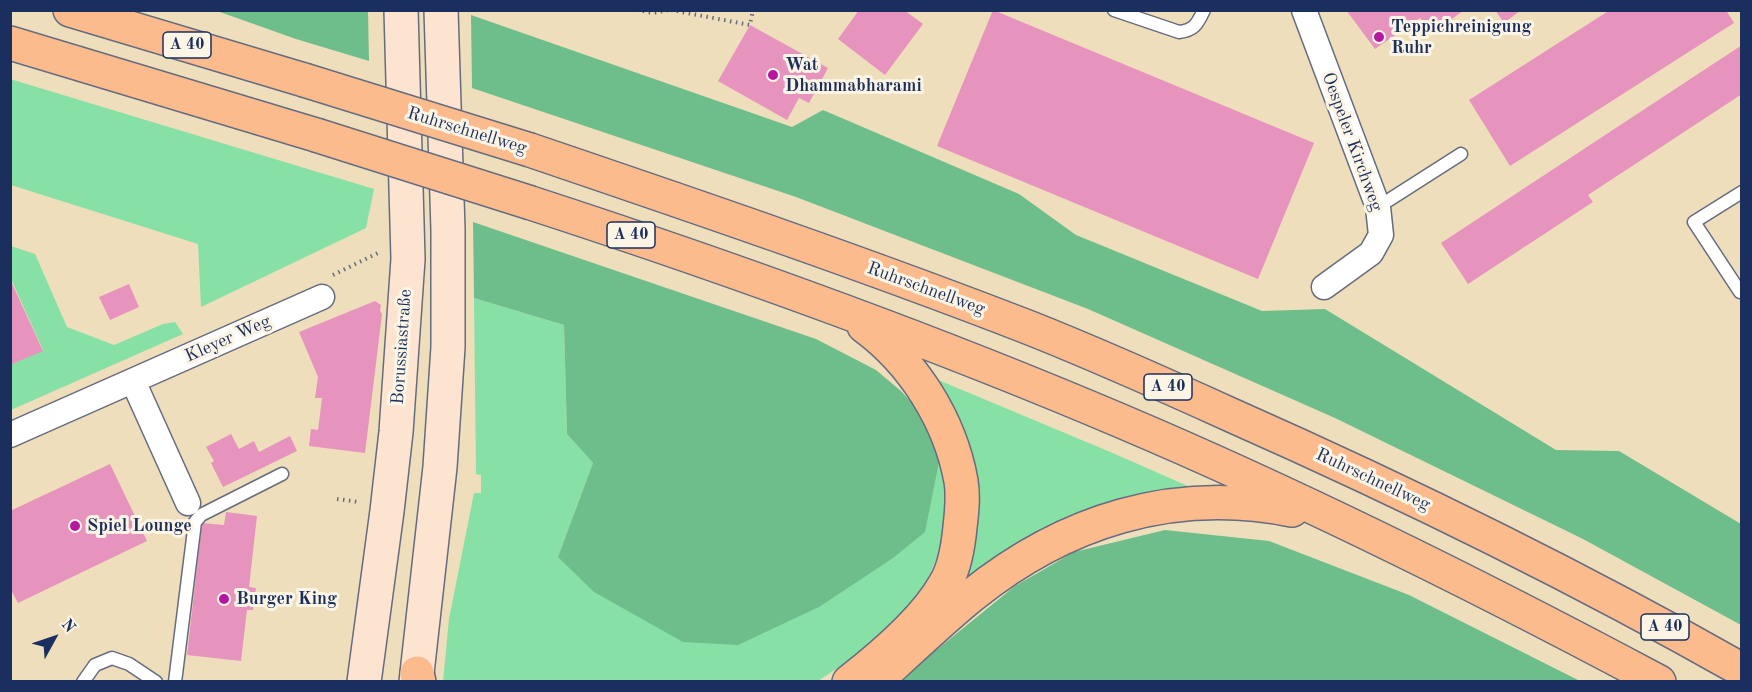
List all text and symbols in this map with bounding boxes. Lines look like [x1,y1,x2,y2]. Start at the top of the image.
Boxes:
place label: Teppichreinigung Ruhr [1391,16,1531,58]
marker: Teppichreinigung Ruhr [1372,30,1386,44]
road number: A 40 [163,32,211,58]
place label: Wat Dhammabharami [785,54,922,97]
marker: Wat Dhammabharami [766,68,780,82]
street label: Oespeler Kirchweg [1317,69,1387,215]
street label: Ruhrschnellweg [405,103,529,159]
road number: A 40 [607,222,655,248]
street label: Ruhrschnellweg [864,258,988,320]
street label: Borussiastraße [387,288,417,406]
street label: Kleyer Weg [182,311,274,367]
road number: A 40 [1144,374,1192,400]
street label: Ruhrschnellweg [1312,444,1434,516]
place label: Spiel Lounge [87,515,192,537]
marker: Spiel Lounge [68,519,82,533]
place label: Burger King [236,588,337,610]
marker: Burger King [217,592,231,606]
north arrow [24,608,84,668]
road number: A 40 [1641,614,1689,640]
text: N [58,617,78,636]

